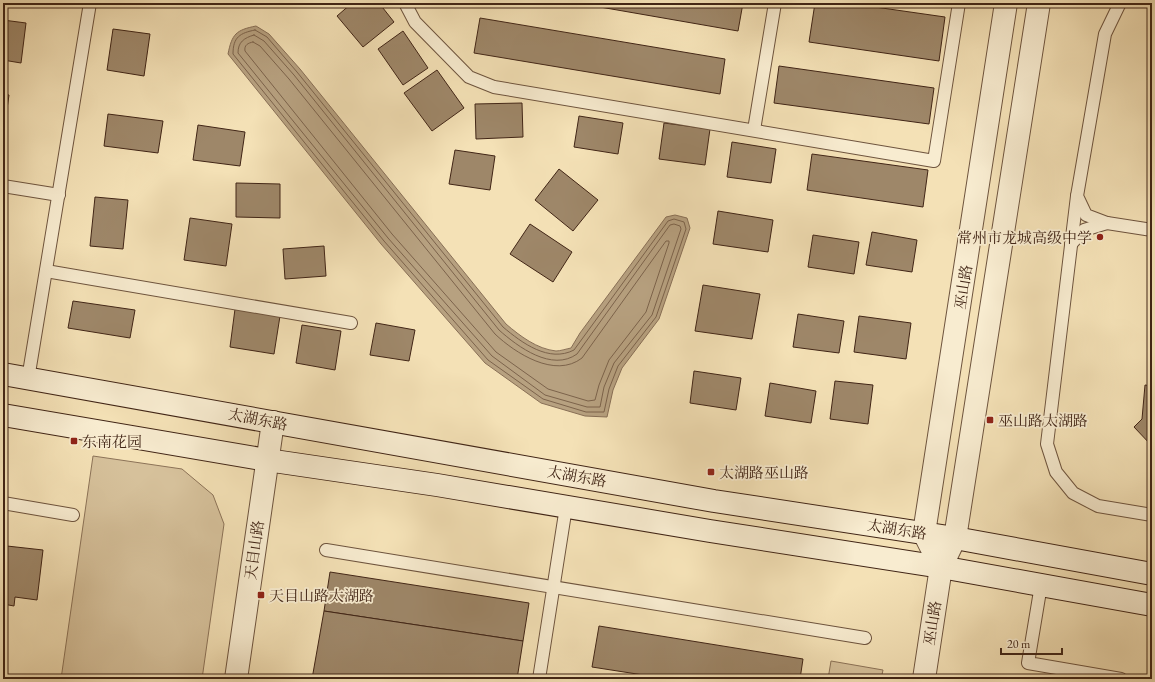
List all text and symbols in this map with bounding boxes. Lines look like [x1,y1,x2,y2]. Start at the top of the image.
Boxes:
place label: 常州市龙城高级中学 [957,228,1092,247]
marker: 常州市龙城高级中学 [1095,232,1105,242]
street label: 巫山路 [950,263,976,311]
street label: 太湖东路 [227,404,289,434]
place label: 巫山路太湖路 [998,411,1088,430]
marker: 巫山路太湖路 [985,415,995,425]
place label: 东南花园 [82,432,142,451]
marker: 东南花园 [69,436,79,446]
street label: 太湖东路 [546,461,608,491]
place label: 太湖路巫山路 [719,463,809,482]
marker: 太湖路巫山路 [706,467,716,477]
street label: 太湖东路 [866,515,928,543]
street label: 天目山路 [240,519,268,581]
place label: 天目山路太湖路 [269,586,374,605]
marker: 天目山路太湖路 [256,590,266,600]
street label: 巫山路 [919,599,945,647]
scale bar [1001,630,1062,656]
text: 20 m [1007,636,1031,652]

